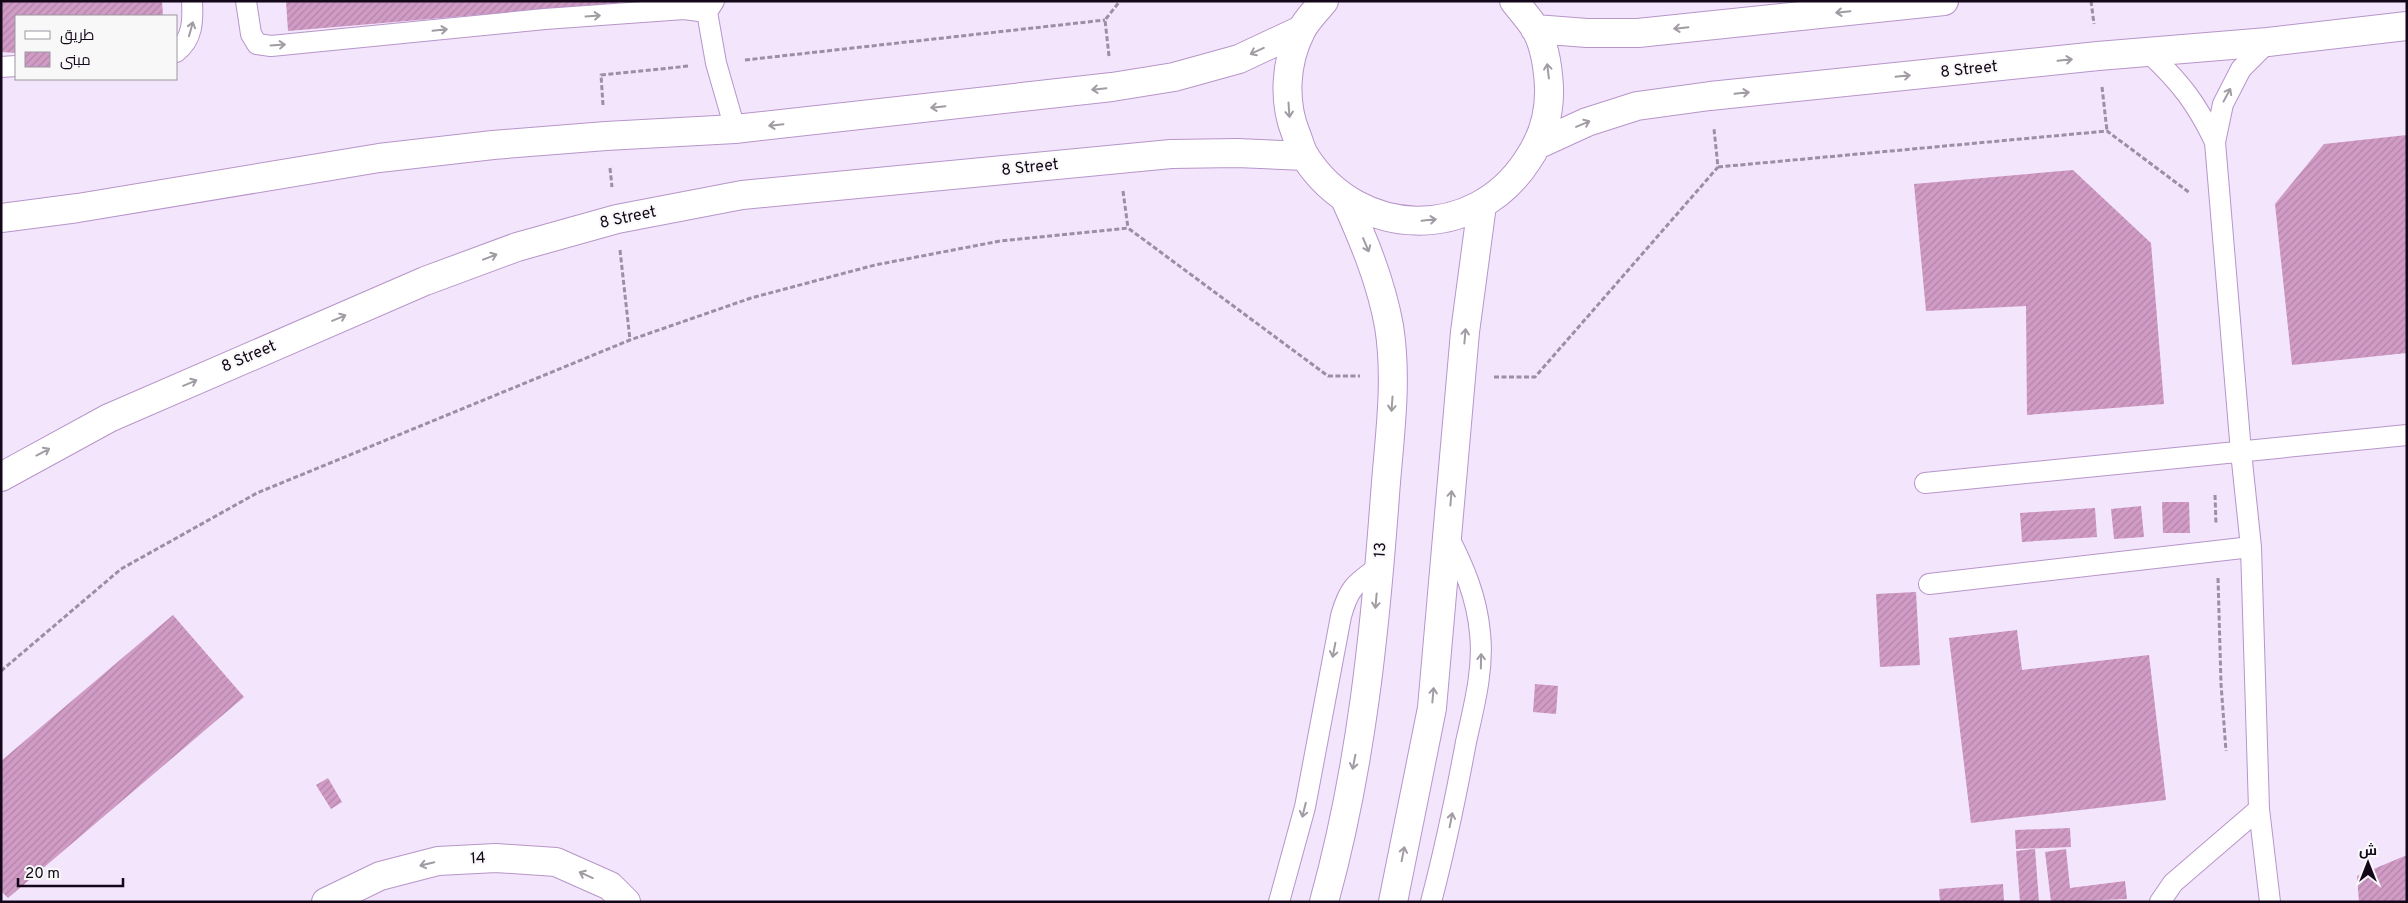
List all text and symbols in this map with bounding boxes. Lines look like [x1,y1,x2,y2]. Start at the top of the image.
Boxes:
one-way arrow [1835,7,1851,17]
one-way arrow [585,11,601,20]
legend [15,15,178,80]
one-way arrow [186,21,196,37]
one-way arrow [1674,24,1690,33]
one-way arrow [431,25,447,34]
text: طريق [60,27,94,46]
one-way arrow [270,40,286,50]
one-way arrow [1250,47,1265,56]
text: مبنى [60,52,91,71]
one-way arrow [2057,55,2073,65]
street label: 8 Street [1939,57,1999,83]
one-way arrow [1542,63,1552,79]
one-way arrow [1895,71,1911,81]
one-way arrow [1092,84,1108,94]
one-way arrow [1733,88,1749,98]
one-way arrow [2223,88,2232,103]
one-way arrow [1284,101,1294,117]
one-way arrow [930,102,946,112]
one-way arrow [1575,119,1590,129]
one-way arrow [769,120,785,130]
street label: 8 Street [1000,155,1060,181]
street label: 8 Street [598,202,658,234]
one-way arrow [1421,215,1437,225]
one-way arrow [1362,238,1371,253]
one-way arrow [482,252,497,261]
one-way arrow [331,313,346,323]
one-way arrow [1460,328,1470,344]
street label: 8 Street [219,337,279,377]
one-way arrow [182,377,197,387]
one-way arrow [1387,396,1397,412]
one-way arrow [36,447,51,457]
one-way arrow [1446,490,1456,506]
street label: 13 [1370,542,1392,558]
one-way arrow [1372,593,1381,609]
one-way arrow [1329,642,1339,658]
one-way arrow [1476,653,1486,670]
one-way arrow [1429,687,1438,703]
one-way arrow [1349,753,1358,769]
one-way arrow [1299,802,1308,818]
one-way arrow [1446,813,1456,829]
north arrow [2343,838,2393,888]
text: ش [2359,842,2377,860]
one-way arrow [1399,847,1409,863]
street label: 14 [470,849,486,869]
scale bar [18,856,122,888]
one-way arrow [419,860,435,869]
text: 20 m [25,865,60,884]
one-way arrow [579,870,594,880]

